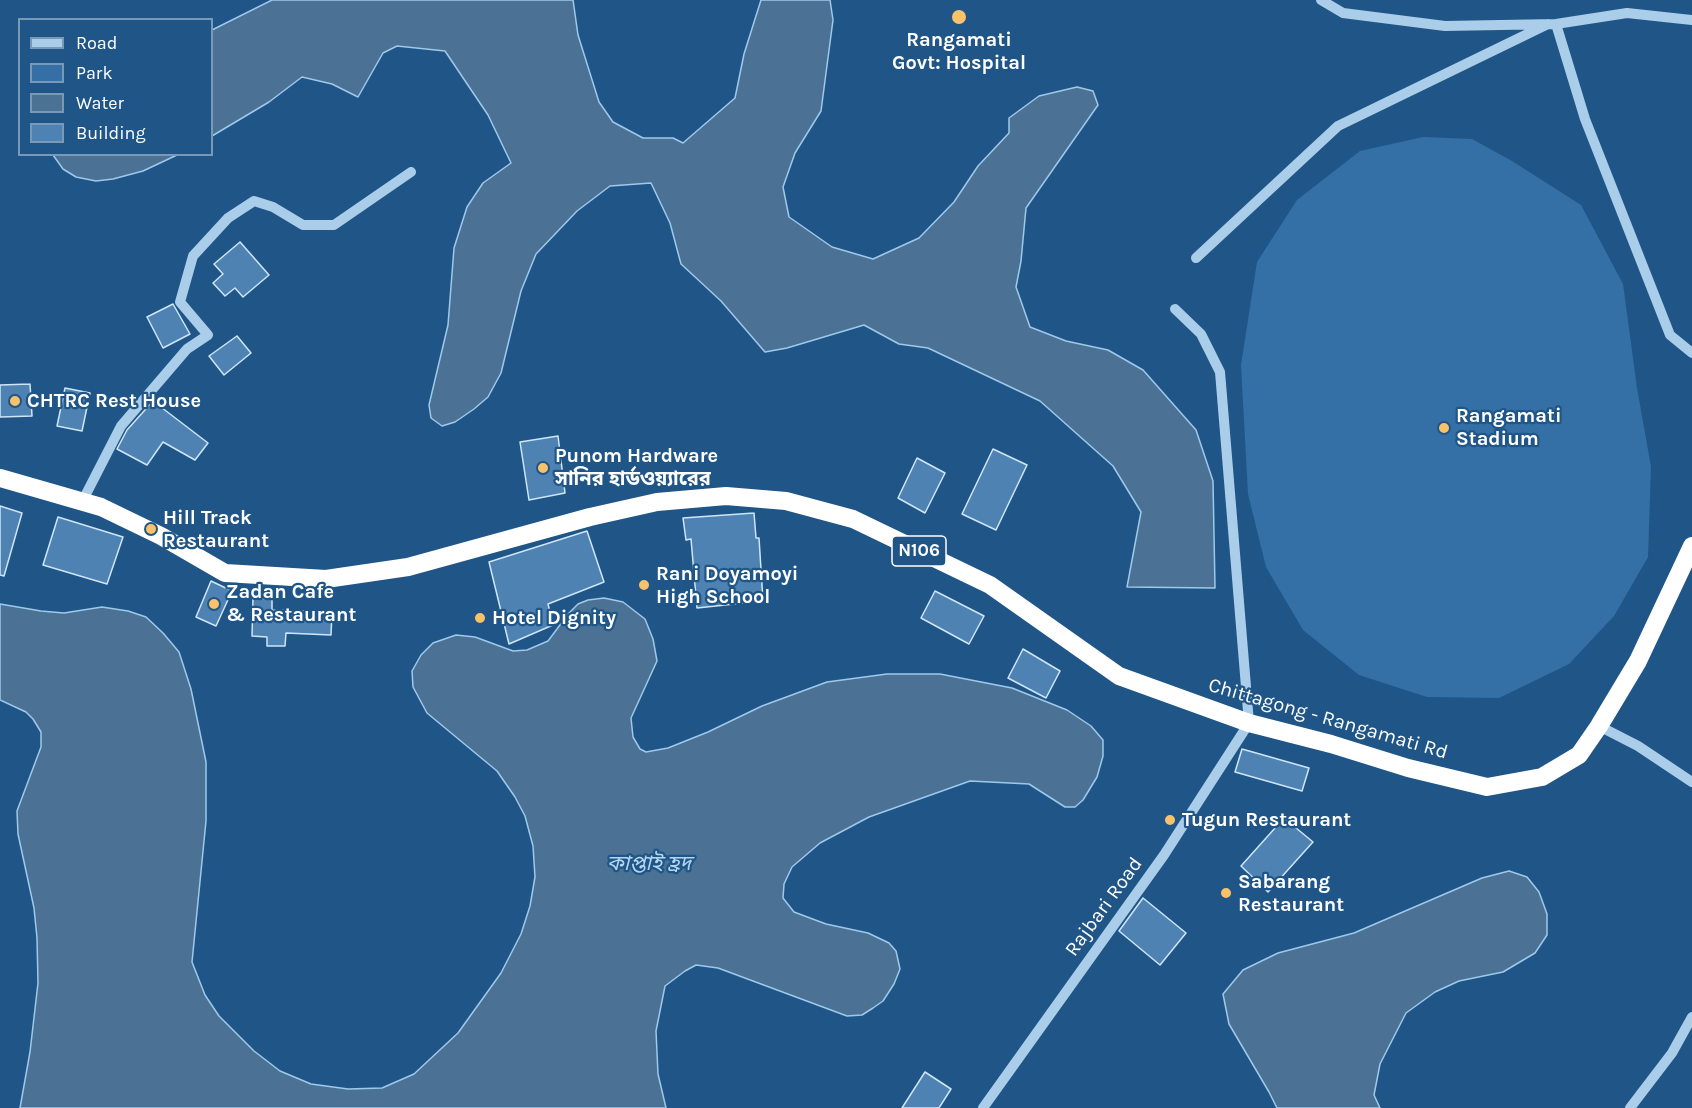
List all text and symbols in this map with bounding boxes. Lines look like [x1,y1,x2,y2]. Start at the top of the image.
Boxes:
marker: Rangamati Govt: Hospital [950,8,968,26]
legend [18,18,213,156]
place label: Rangamati Govt: Hospital [892,28,1026,75]
text: Road [76,32,117,54]
text: Park [76,62,113,84]
text: Water [76,92,124,114]
text: Building [76,122,146,144]
place label: CHTRC Rest House [27,389,201,413]
marker: CHTRC Rest House [8,394,22,408]
place label: Rangamati Stadium [1456,404,1561,451]
marker: Rangamati Stadium [1437,421,1451,435]
place label: Punom Hardware সানির হার্ডওয়্যারের [555,444,718,491]
marker: Punom Hardware সানির হার্ডওয়্যারের [536,461,550,475]
place label: Hill Track Restaurant [163,506,269,553]
marker: Hill Track Restaurant [144,522,158,536]
road number: N106 [892,536,946,566]
place label: Rani Doyamoyi High School [656,562,798,609]
marker: Rani Doyamoyi High School [637,578,651,592]
place label: Zadan Cafe & Restaurant [226,580,356,627]
marker: Zadan Cafe & Restaurant [207,597,221,611]
place label: Hotel Dignity [492,606,616,630]
marker: Hotel Dignity [473,611,487,625]
street label: Chittagong - Rangamati Rd [1205,673,1451,765]
place label: Tugun Restaurant [1182,808,1351,832]
marker: Tugun Restaurant [1163,813,1177,827]
water label: কাপ্তাই হ্রদ [607,851,691,877]
street label: Rajbari Road [1060,853,1148,961]
place label: Sabarang Restaurant [1238,870,1344,917]
marker: Sabarang Restaurant [1219,886,1233,900]

